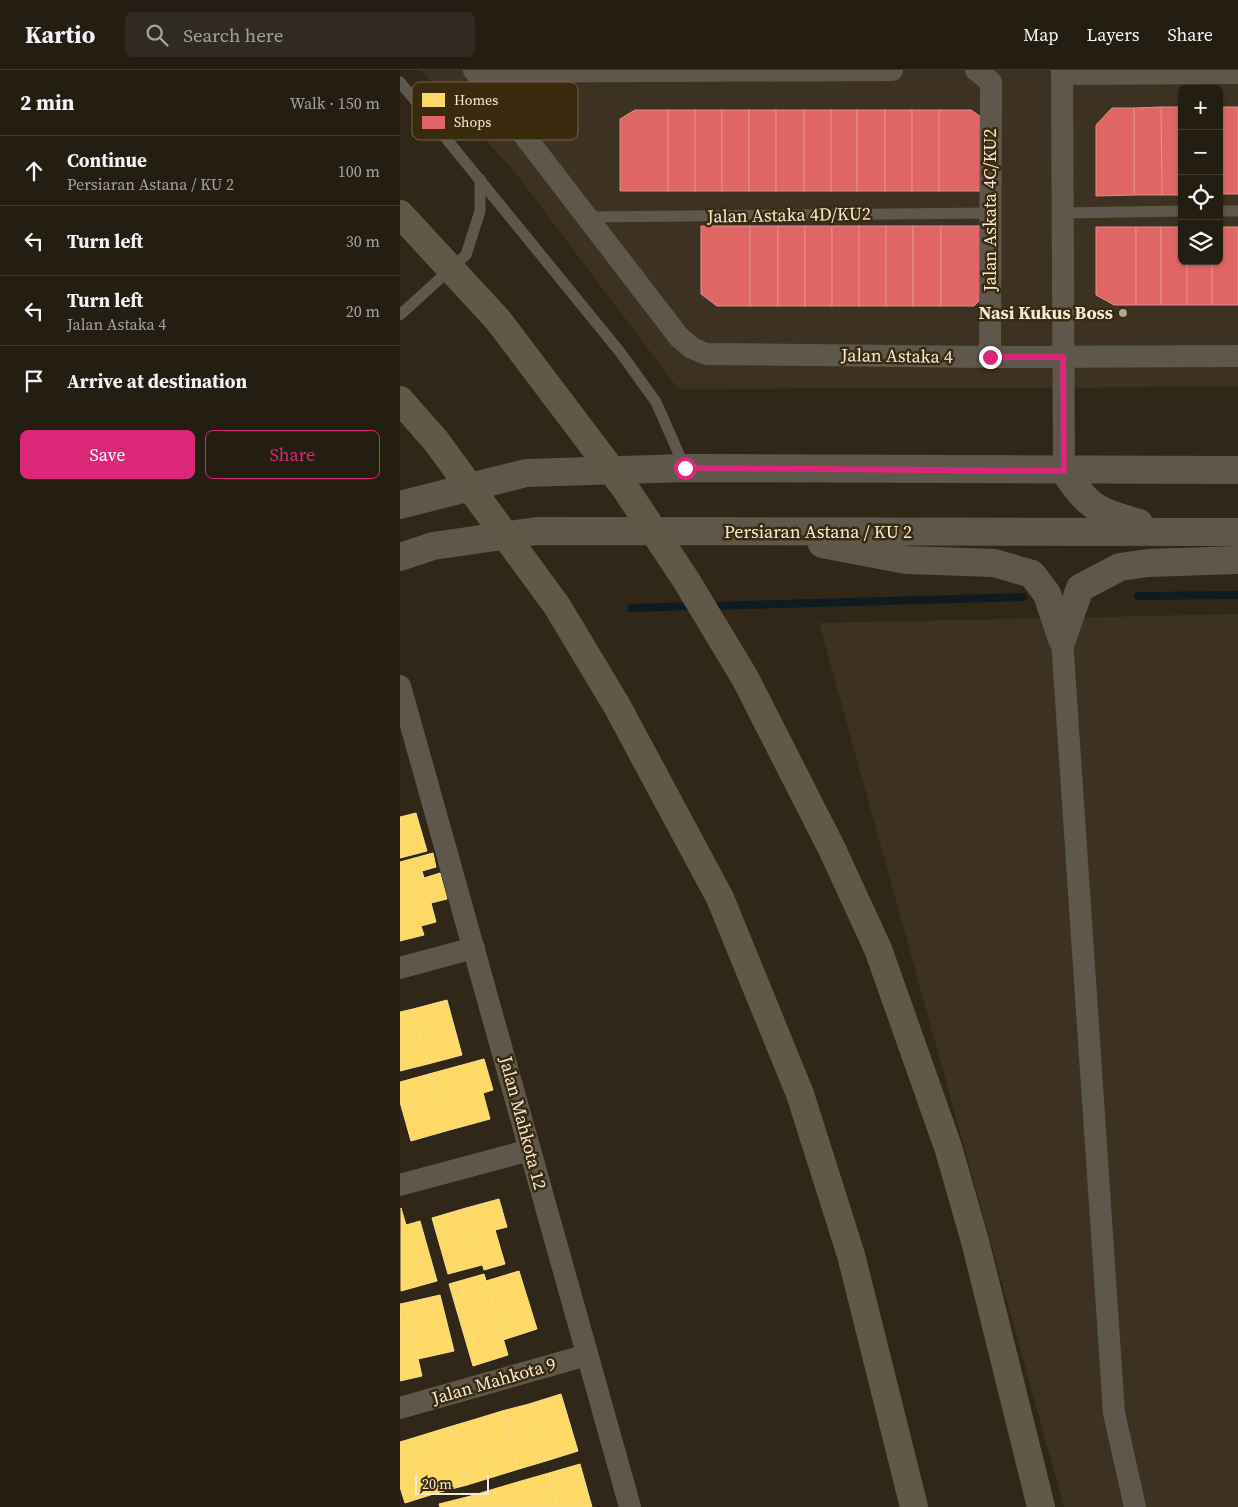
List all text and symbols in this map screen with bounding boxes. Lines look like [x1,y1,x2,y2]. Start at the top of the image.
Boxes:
search box [125,12,475,57]
text: Kartio [25,18,95,51]
icon: search [143,21,171,49]
text: Search here [183,22,283,48]
text: Map [1023,22,1058,47]
text: Layers [1086,22,1139,47]
text: Share [1167,22,1213,47]
legend [412,82,578,140]
map controls [1178,85,1223,265]
button: + [1178,85,1223,130]
text: 2 min [20,88,75,117]
text: Homes [454,90,498,110]
text: Walk · 150 m [290,92,380,114]
text: Shops [454,112,491,132]
street label: Jalan Askata 4C/KU2 [977,129,1002,292]
button: − [1178,130,1223,175]
text: Continue [67,147,147,173]
icon: ahead [20,157,48,185]
text: 100 m [338,160,380,182]
text: Persiaran Astana / KU 2 [67,173,234,195]
button: locate [1178,175,1223,220]
street label: Jalan Astaka 4D/KU2 [706,201,871,228]
button: layers [1178,220,1223,265]
icon: left [20,227,48,255]
text: Turn left [67,228,143,254]
text: 30 m [346,230,380,252]
text: Turn left [67,287,143,313]
icon: left [20,297,48,325]
text: 20 m [346,300,380,322]
place label: Nasi Kukus Boss [979,300,1113,325]
marker: Nasi Kukus Boss [1117,307,1129,319]
text: Jalan Astaka 4 [67,313,166,335]
street label: Jalan Astaka 4 [840,342,953,369]
route end [979,346,1002,369]
icon: arrive [20,367,48,395]
text: Arrive at destination [67,368,247,394]
button: Save [20,430,195,479]
button: Share [205,430,380,479]
route start [674,457,697,480]
street label: Persiaran Astana / KU 2 [724,519,912,544]
street label: Jalan Mahkota 12 [493,1052,553,1192]
street label: Jalan Mahkota 9 [428,1351,559,1410]
scale bar [415,1472,489,1495]
text: 20 m [422,1474,452,1494]

